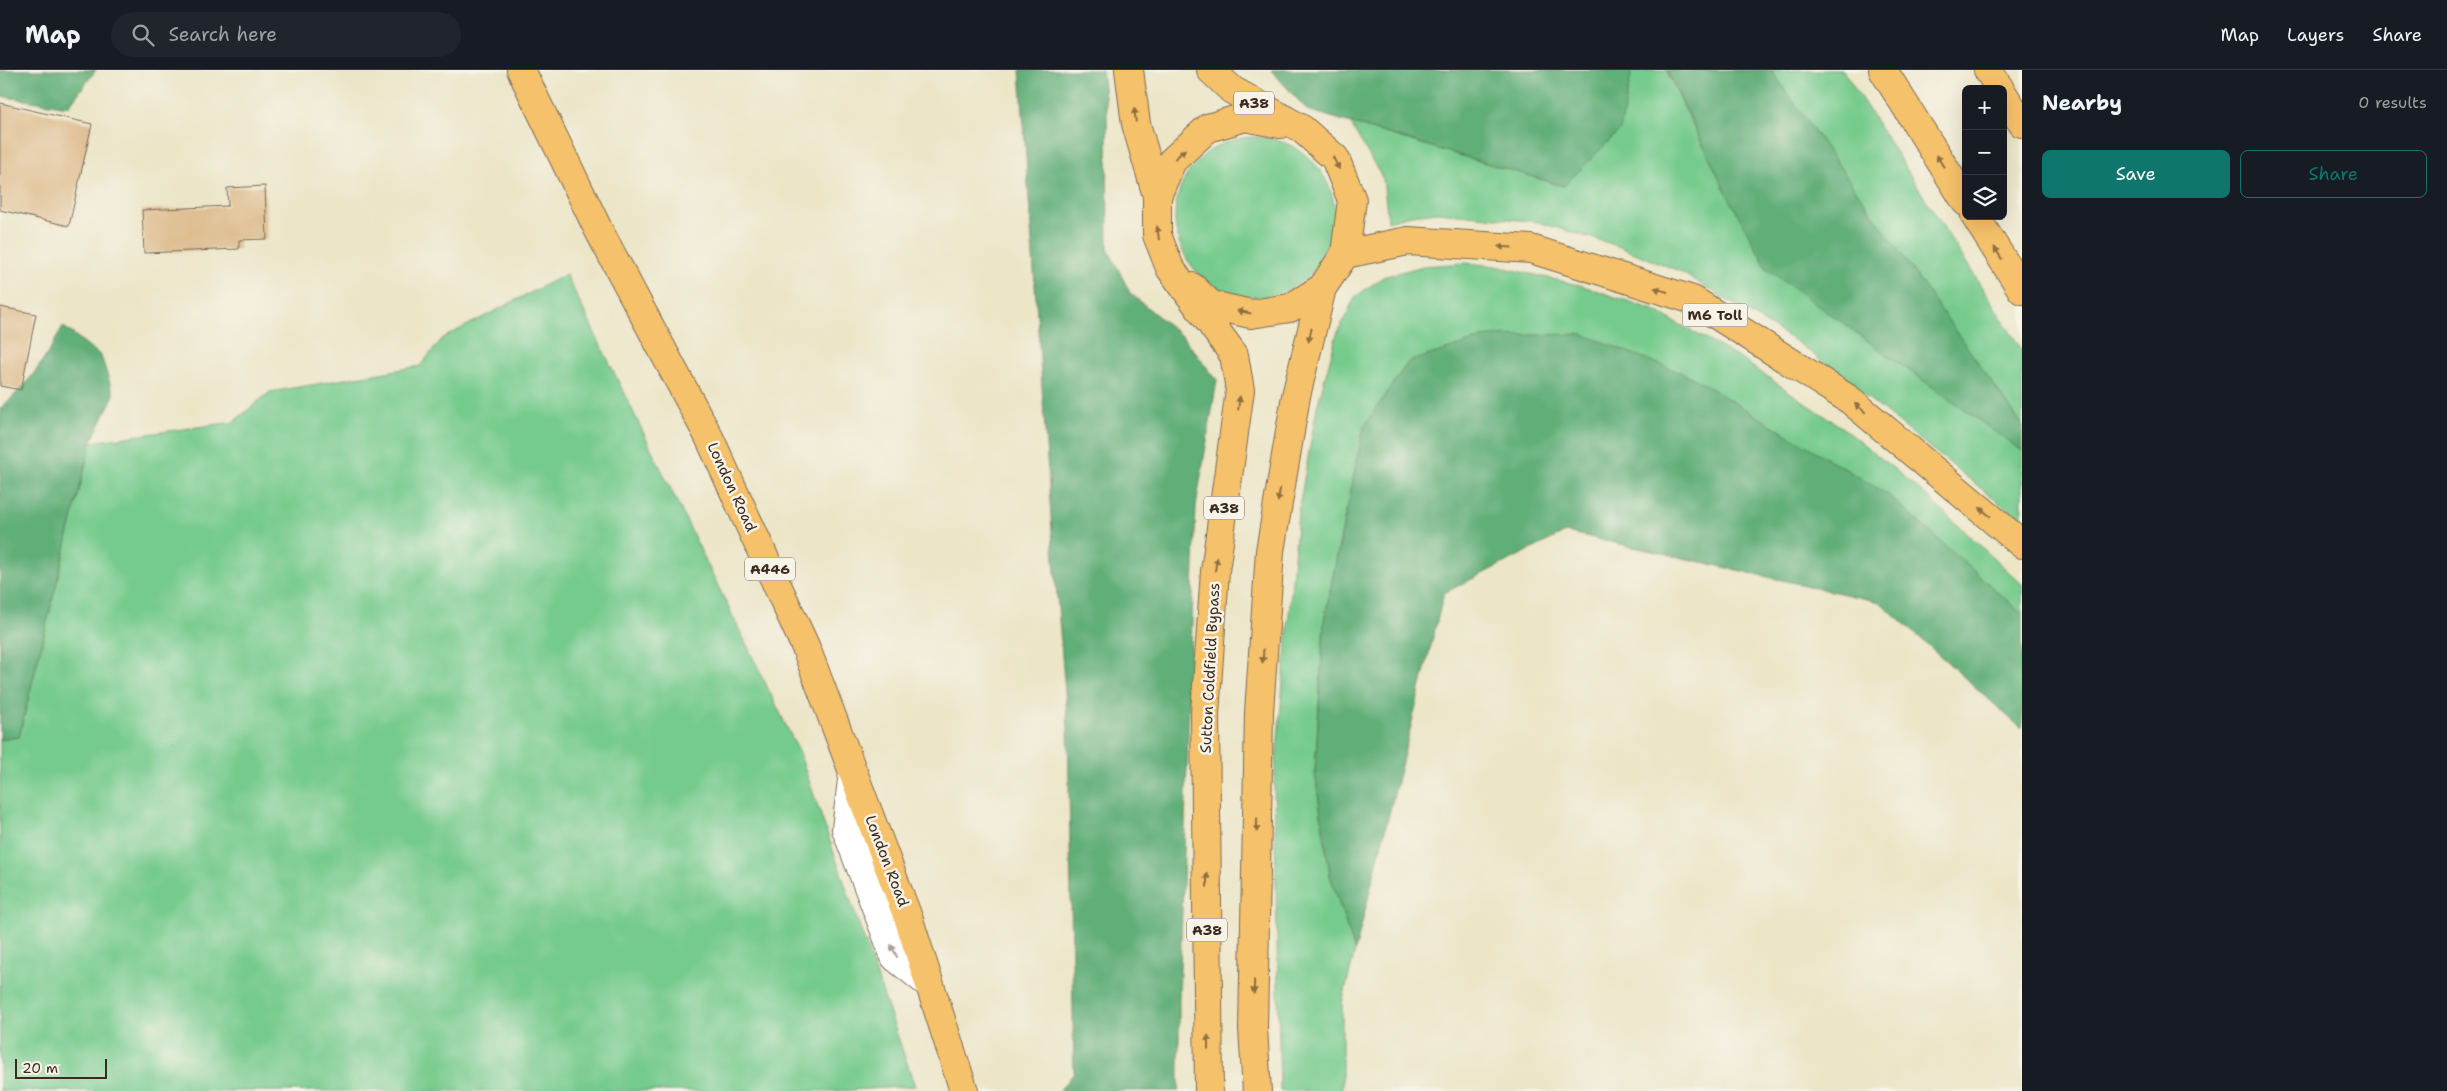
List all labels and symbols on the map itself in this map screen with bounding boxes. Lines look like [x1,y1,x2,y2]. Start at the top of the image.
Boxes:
road number: A38 [1234,92,1274,114]
one-way arrow [1131,107,1139,123]
one-way arrow [1173,148,1186,159]
one-way arrow [1935,154,1944,167]
one-way arrow [1332,156,1340,171]
one-way arrow [1154,224,1162,240]
one-way arrow [1497,243,1513,251]
one-way arrow [1994,247,2003,260]
one-way arrow [1654,286,1669,294]
road number: M6 Toll [1682,304,1748,326]
one-way arrow [1237,308,1252,316]
one-way arrow [1306,328,1314,343]
one-way arrow [1235,395,1243,411]
one-way arrow [1854,403,1867,414]
street label: London Road [703,439,762,535]
one-way arrow [1275,487,1283,503]
road number: A38 [1204,496,1244,519]
one-way arrow [1979,507,1992,518]
one-way arrow [1213,555,1221,571]
road number: A446 [745,558,795,580]
street label: Sutton Coldfield Bypass [1196,582,1224,754]
one-way arrow [1259,648,1267,664]
street label: London Road [860,812,914,910]
one-way arrow [1253,817,1261,833]
one-way arrow [1203,872,1211,888]
road number: A38 [1187,918,1227,942]
one-way arrow [890,944,899,959]
one-way arrow [1250,980,1258,996]
one-way arrow [1204,1034,1212,1050]
scale bar [15,1056,108,1079]

